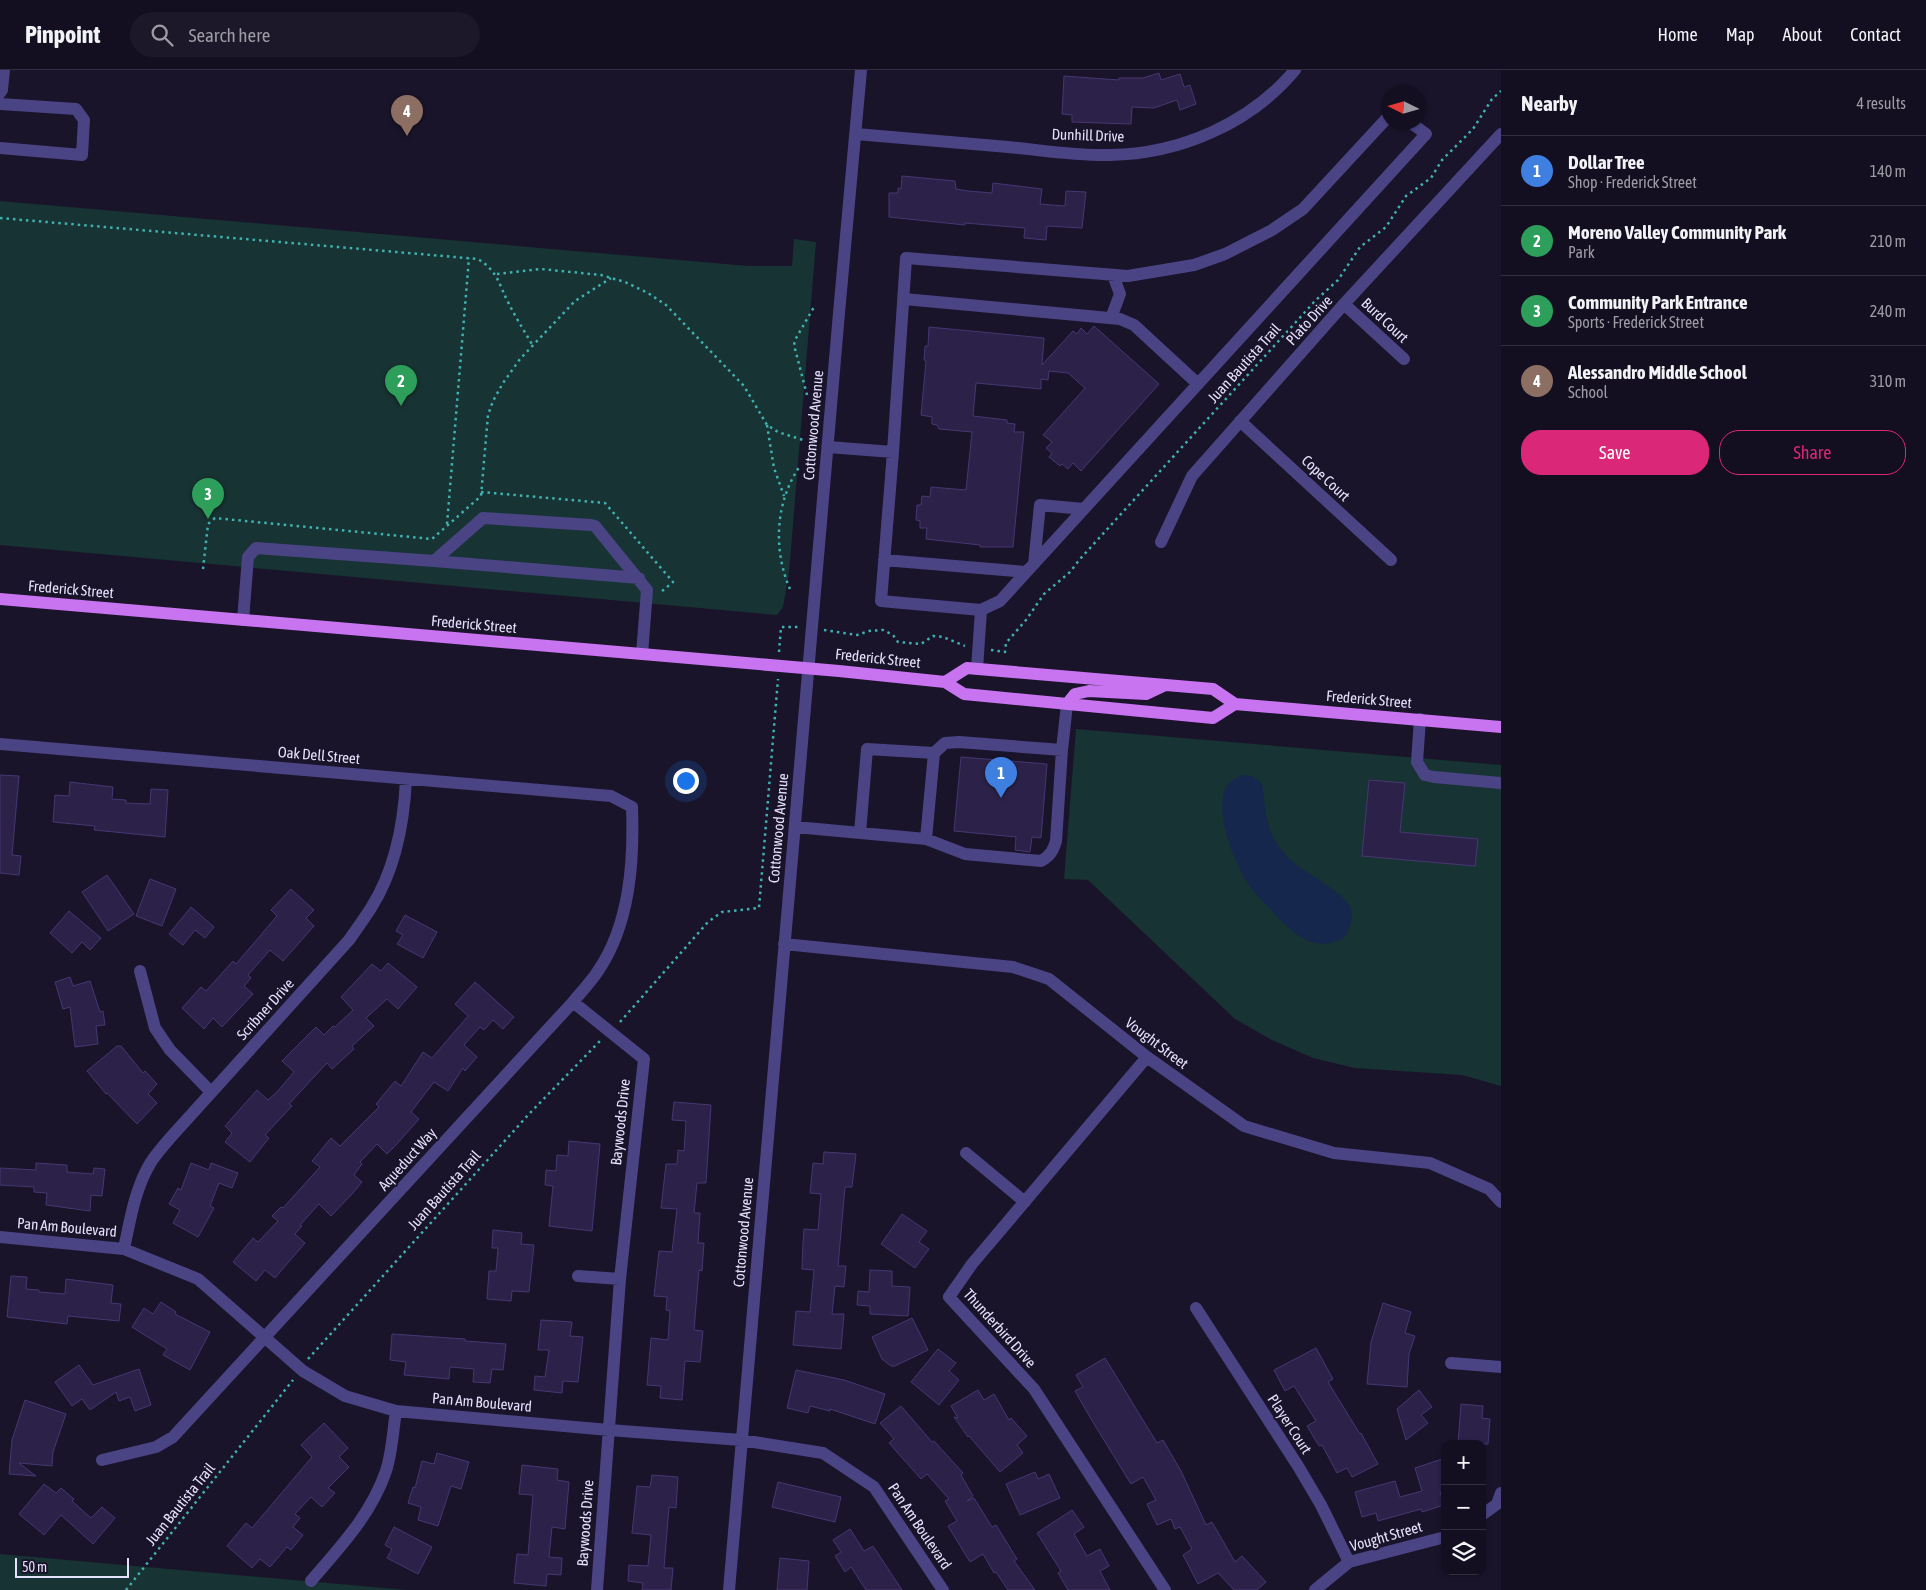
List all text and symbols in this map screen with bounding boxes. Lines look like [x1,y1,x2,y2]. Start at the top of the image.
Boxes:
search box [130,12,480,57]
text: Pinpoint [25,21,100,48]
icon: search [148,21,176,49]
text: Search here [188,24,270,46]
text: Home [1658,24,1698,45]
text: Map [1726,24,1755,45]
text: About [1783,24,1822,45]
text: Contact [1850,24,1901,45]
north arrow [1381,85,1426,130]
text: Nearby [1521,91,1577,115]
text: 4 results [1856,94,1906,112]
pin: 4 [391,95,423,136]
street label: Dunhill Drive [1051,125,1125,145]
text: Dollar Tree [1568,151,1645,173]
text: 1 [1533,162,1541,180]
text: 140 m [1870,162,1906,180]
text: Shop · Frederick Street [1568,173,1697,191]
text: Moreno Valley Community Park [1568,221,1786,243]
text: 2 [1533,232,1541,250]
text: 210 m [1870,232,1906,250]
text: Park [1568,243,1595,261]
text: Community Park Entrance [1568,291,1748,313]
street label: Plato Drive [1282,292,1336,348]
street label: Burd Court [1358,294,1412,346]
text: 3 [1533,302,1541,320]
text: 240 m [1870,302,1906,320]
text: Sports · Frederick Street [1568,313,1704,331]
street label: Juan Bautista Trail [1204,320,1284,406]
text: Alessandro Middle School [1568,361,1747,383]
pin: 2 [385,365,417,406]
street label: Cottonwood Avenue [800,369,826,481]
text: 4 [1533,372,1541,390]
text: 310 m [1870,372,1906,390]
text: School [1568,383,1608,401]
button: Save [1521,430,1709,475]
button: Share [1719,430,1906,475]
street label: Cope Court [1298,452,1354,504]
pin: 3 [192,478,224,519]
street label: Frederick Street [28,577,114,601]
street label: Frederick Street [431,612,517,636]
street label: Frederick Street [834,645,922,671]
street label: Frederick Street [1326,687,1412,711]
street label: Oak Dell Street [277,743,361,767]
pin: 1 [985,757,1017,798]
your location [673,768,699,794]
street label: Cottonwood Avenue [765,772,791,884]
street label: Scribner Drive [233,975,297,1043]
street label: Vought Street [1122,1014,1192,1072]
street label: Baywoods Drive [607,1078,633,1166]
street label: Aqueduct Way [374,1124,440,1194]
street label: Juan Bautista Trail [404,1147,484,1233]
street label: Cottonwood Avenue [730,1176,756,1288]
street label: Pan Am Boulevard [16,1214,118,1240]
street label: Thunderbird Drive [960,1285,1040,1371]
street label: Pan Am Boulevard [431,1389,533,1415]
street label: Player Court [1265,1391,1315,1457]
map controls [1441,1440,1486,1575]
button: + [1441,1440,1486,1485]
street label: Juan Bautista Trail [142,1460,218,1548]
street label: Baywoods Drive [573,1479,597,1567]
street label: Pan Am Boulevard [885,1480,955,1572]
button: − [1441,1485,1486,1530]
street label: Vought Street [1348,1518,1424,1554]
button: layers [1441,1530,1486,1575]
scale bar [15,1555,129,1578]
text: 50 m [22,1559,47,1575]

